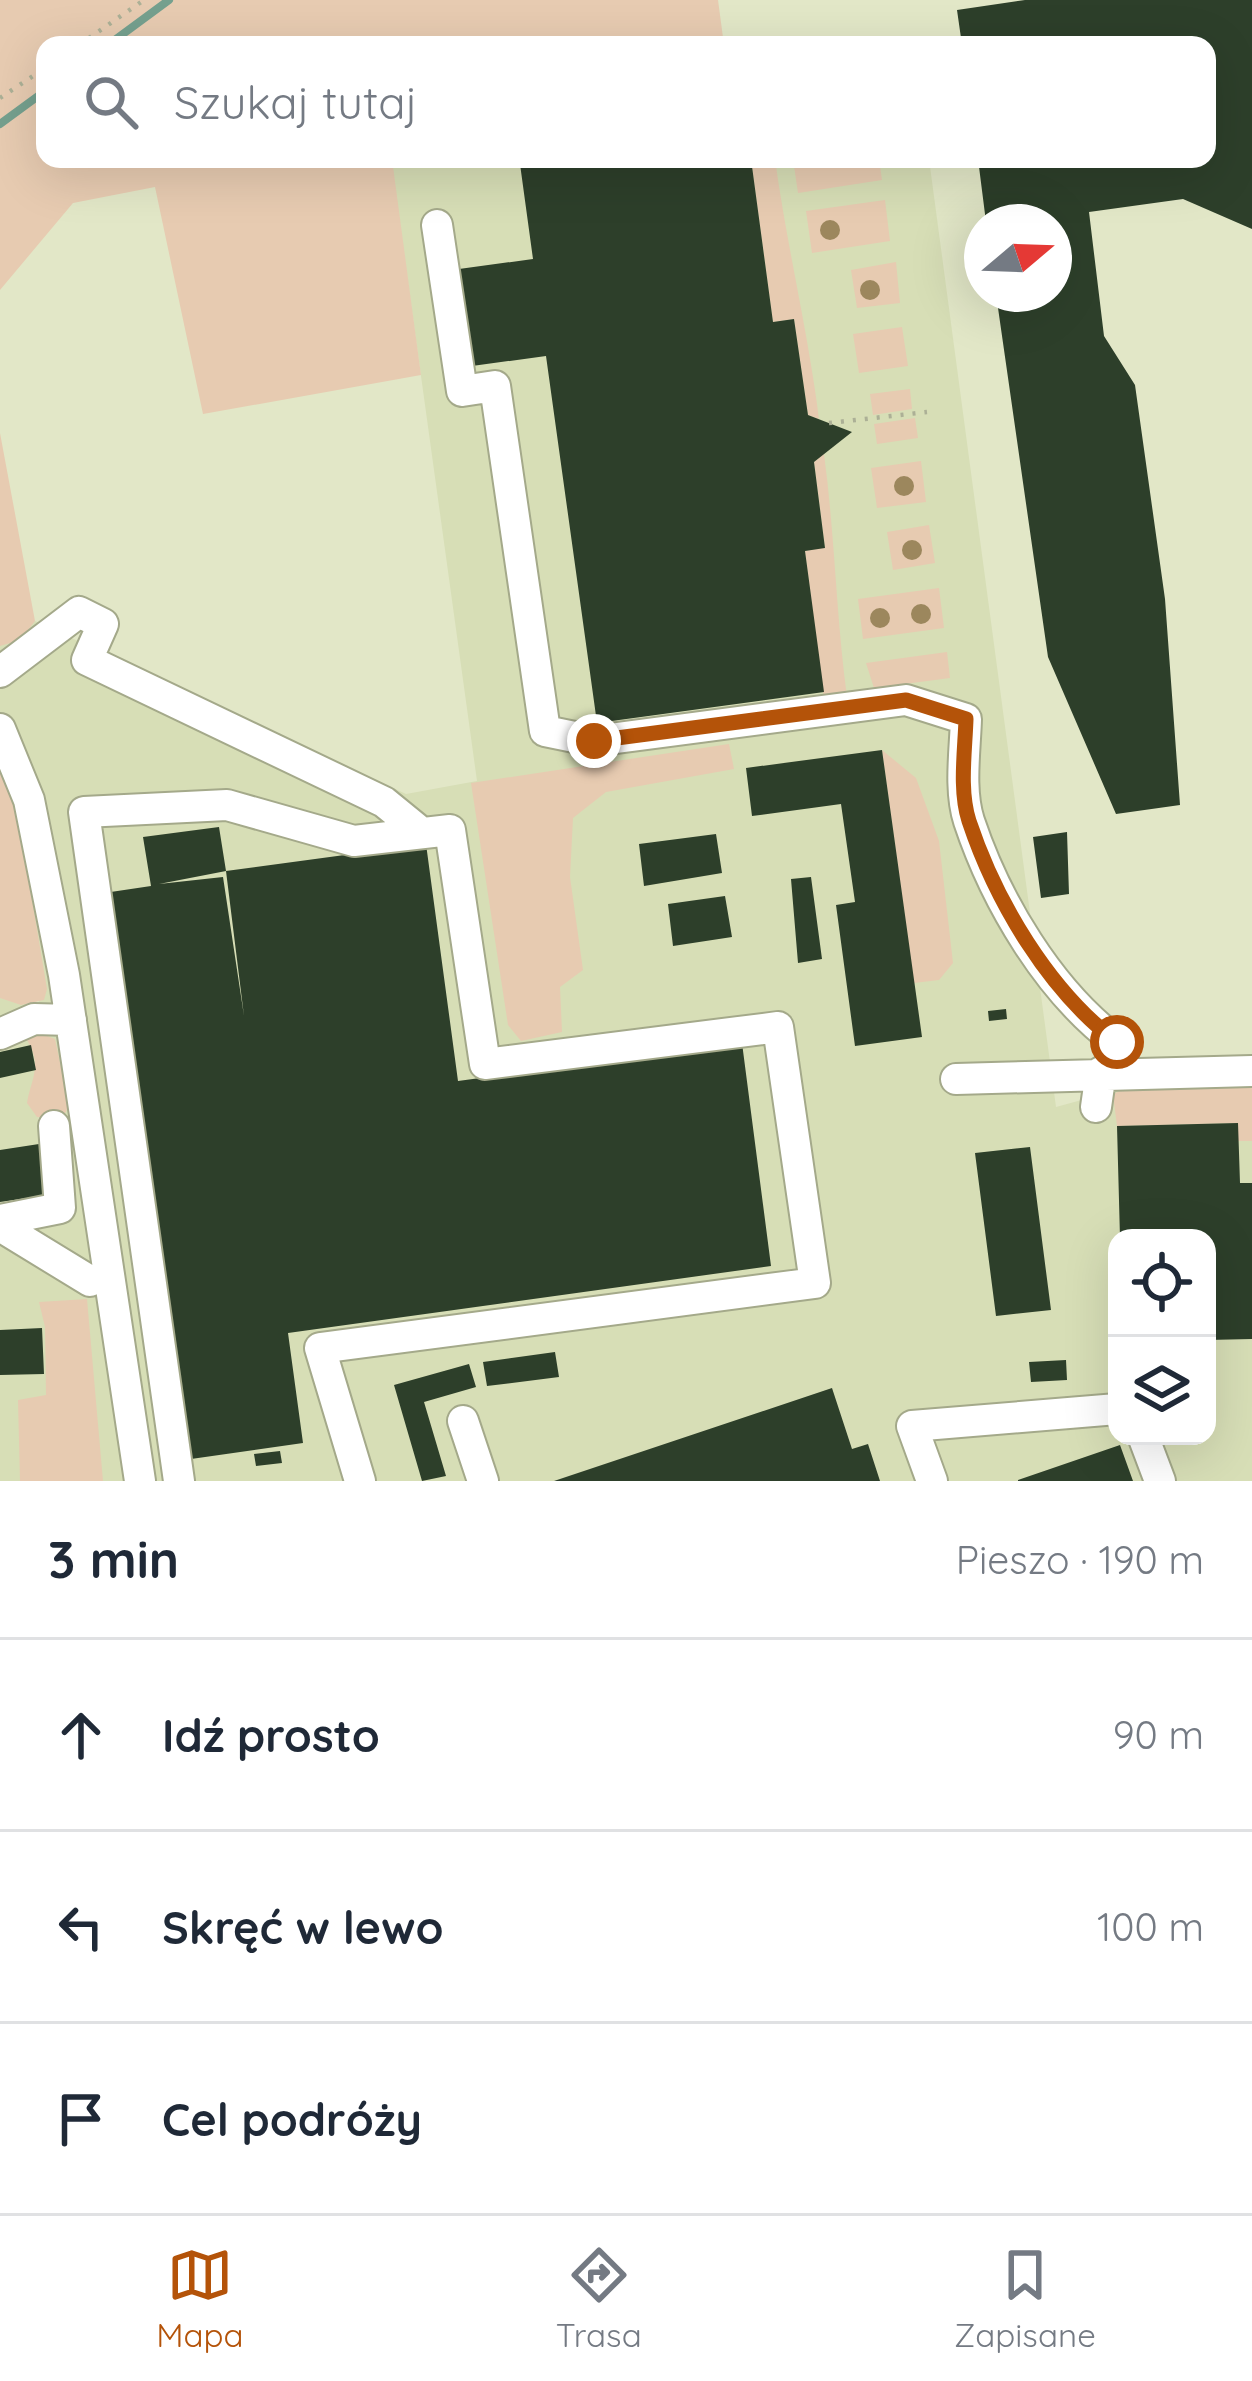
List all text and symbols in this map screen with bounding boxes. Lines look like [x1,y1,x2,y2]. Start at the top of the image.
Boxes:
search box [36,36,1216,168]
icon: search [78,69,144,135]
text: Szukaj tutaj [174,74,418,130]
north arrow [964,204,1072,312]
route end [567,714,621,768]
route start [1090,1015,1144,1069]
map controls [1108,1229,1216,1445]
button: locate [1108,1229,1216,1337]
button: layers [1108,1337,1216,1445]
text: 3 min [48,1527,179,1591]
text: Pieszo · 190 m [956,1535,1204,1584]
icon: ahead [48,1702,114,1768]
text: Idź prosto [162,1707,380,1763]
text: 90 m [1113,1710,1204,1759]
icon: left [48,1894,114,1960]
text: Skręć w lewo [162,1899,444,1955]
text: 100 m [1097,1902,1204,1951]
icon: arrive [48,2086,114,2152]
text: Cel podróży [162,2091,422,2147]
tab: Mapa [156,2242,243,2355]
tab: Trasa [556,2242,642,2355]
tab: Zapisane [954,2242,1096,2355]

